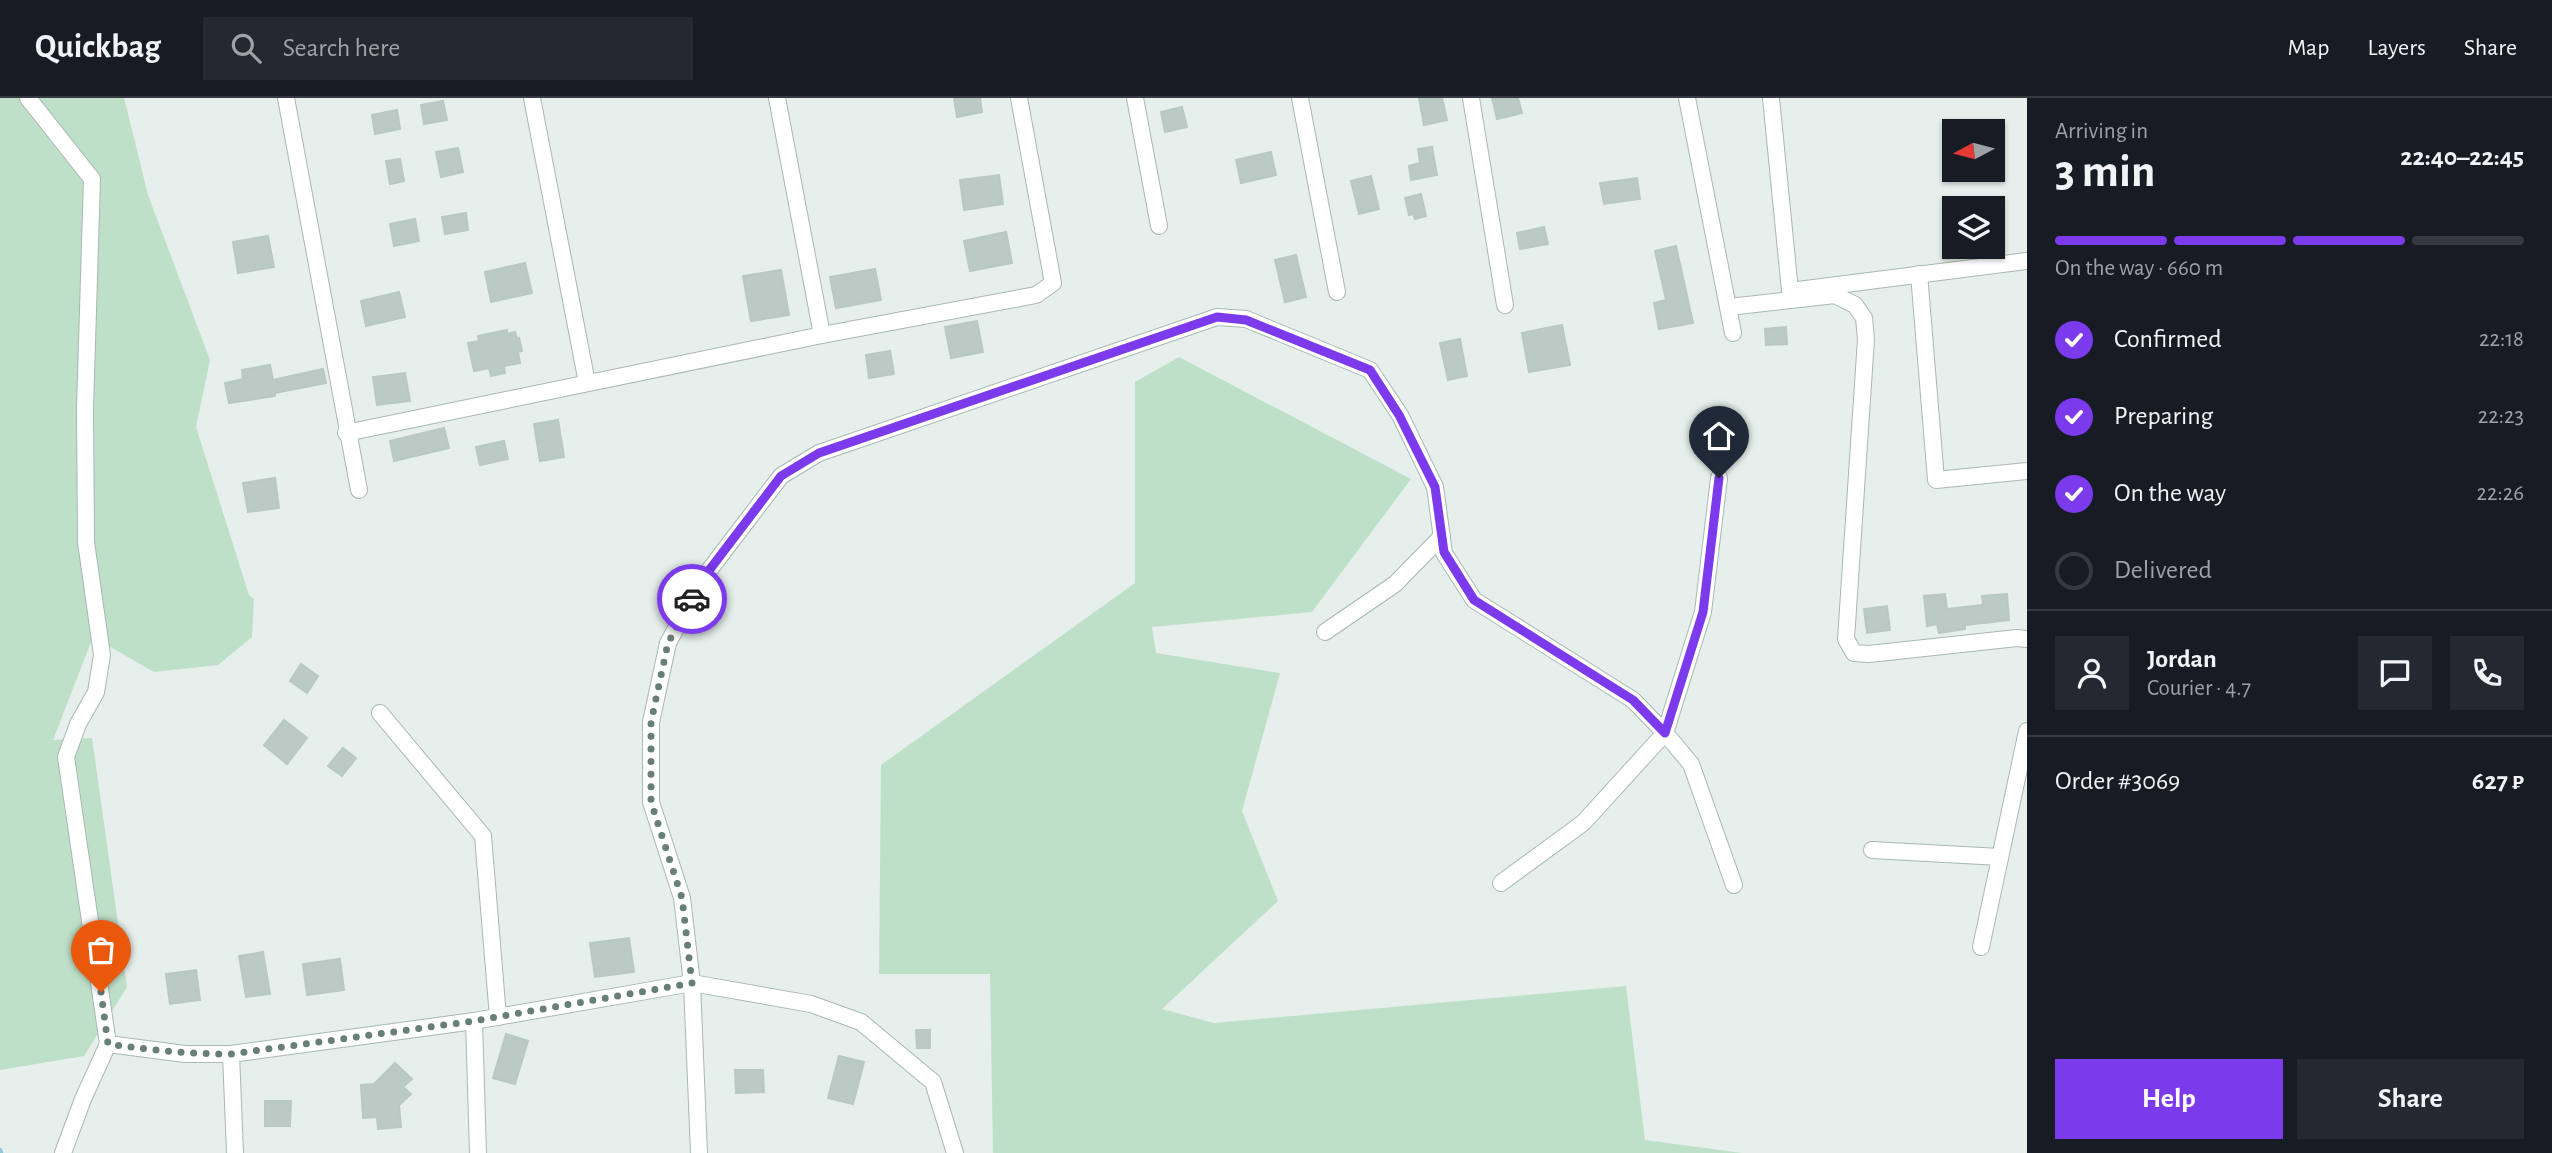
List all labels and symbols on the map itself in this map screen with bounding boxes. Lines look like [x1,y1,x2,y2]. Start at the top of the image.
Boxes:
north arrow [1942,119,2006,182]
pin [1689,406,1749,478]
courier [657,564,727,634]
pin [71,920,131,992]

